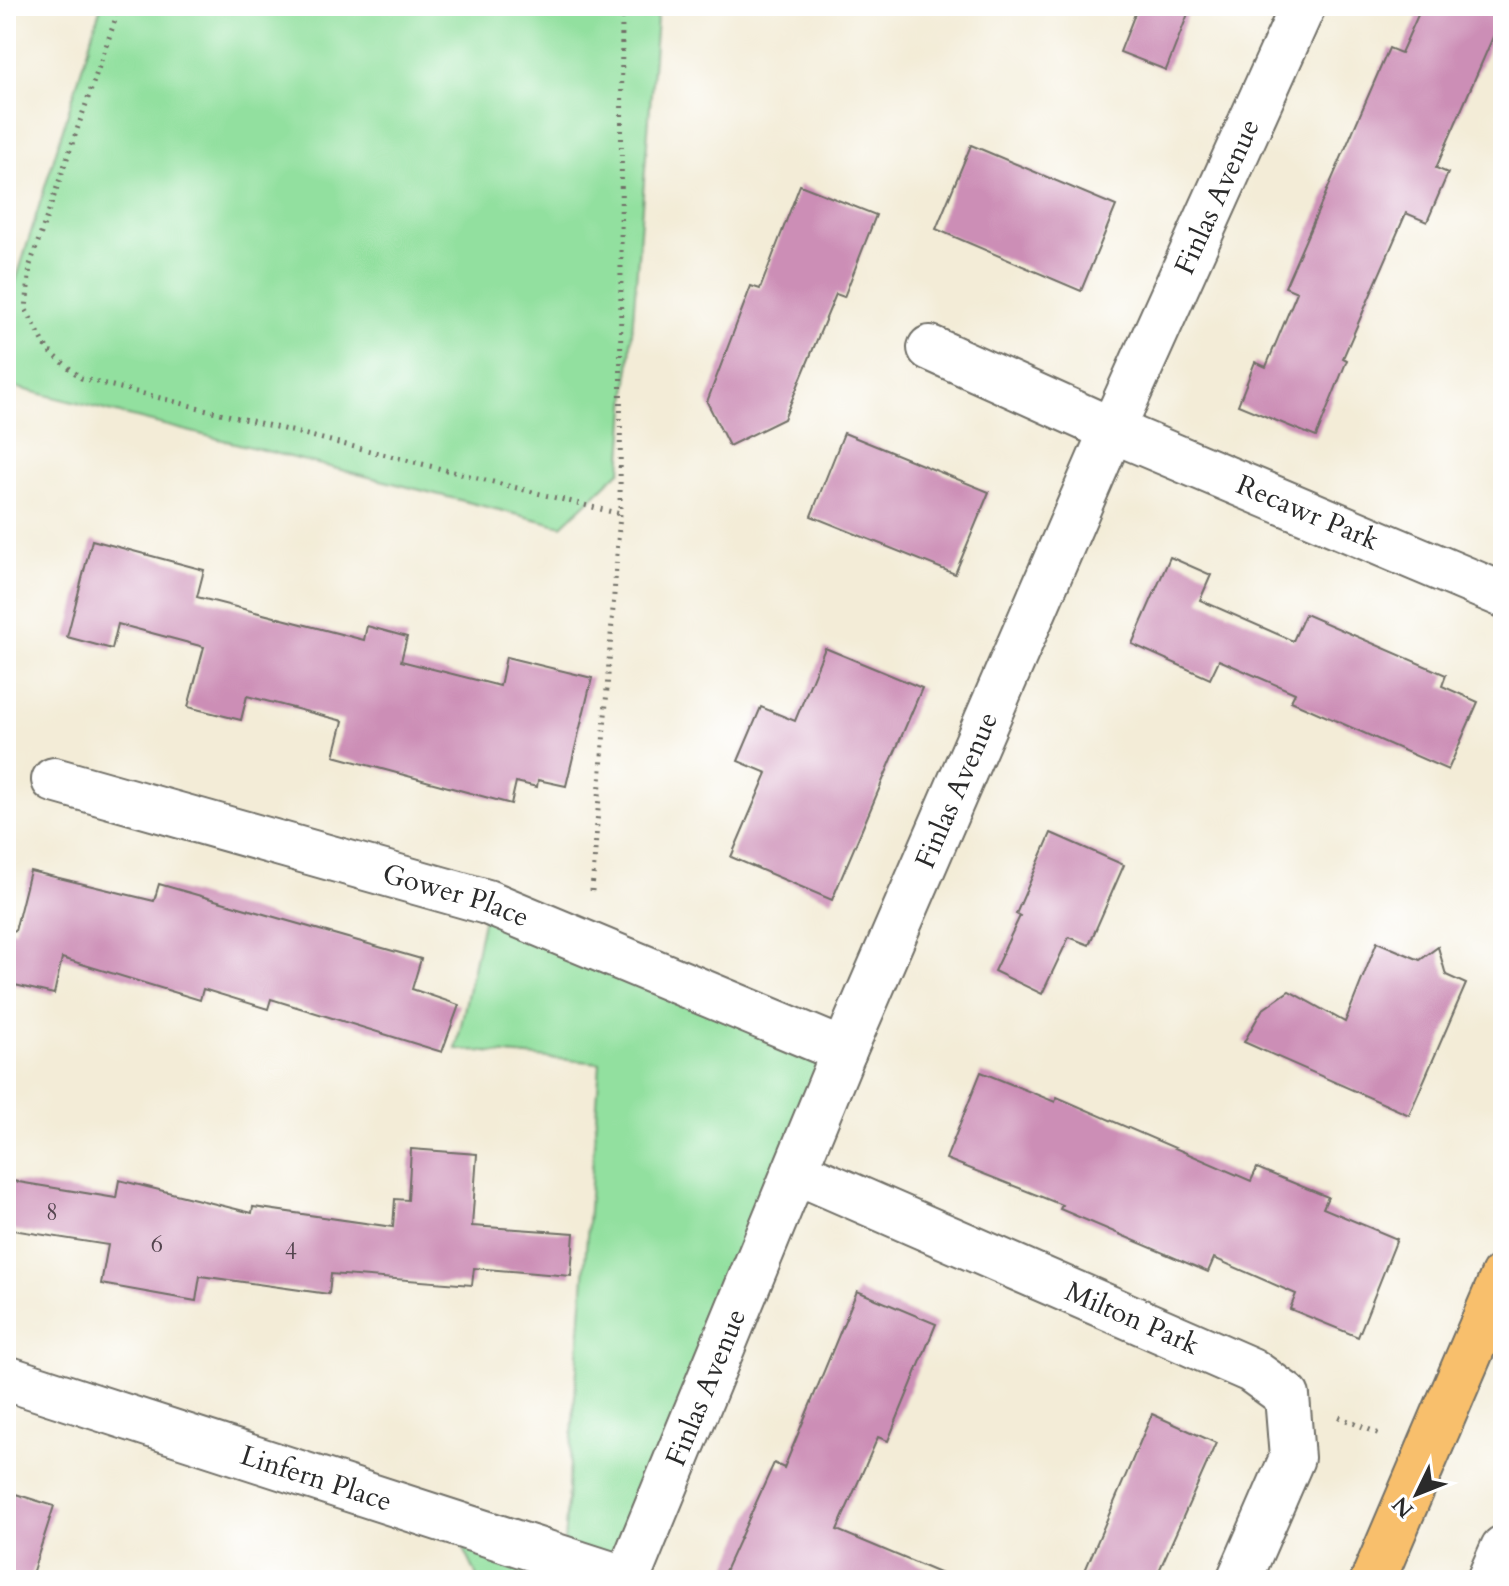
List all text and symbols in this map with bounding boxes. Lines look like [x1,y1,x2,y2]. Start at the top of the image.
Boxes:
street label: Finlas Avenue [1166,113,1269,281]
street label: Recawr Park [1231,466,1385,559]
street label: Finlas Avenue [906,706,1007,874]
street label: Gower Place [378,855,535,936]
house number: 8 [46,1196,58,1229]
house number: 6 [151,1228,163,1261]
house number: 4 [285,1235,297,1268]
street label: Milton Park [1059,1272,1205,1364]
street label: Finlas Avenue [657,1303,755,1472]
street label: Linfern Place [236,1436,397,1521]
north arrow [1377,1454,1457,1534]
text: N [1386,1490,1421,1524]

